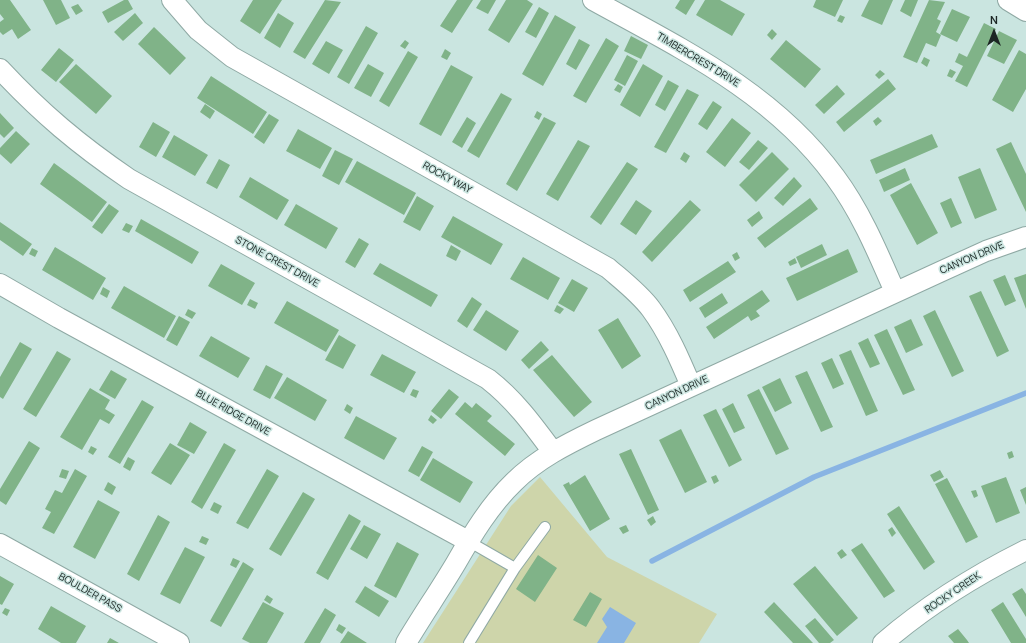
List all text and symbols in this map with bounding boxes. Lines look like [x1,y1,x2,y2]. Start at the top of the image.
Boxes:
north arrow [974,12,1014,52]
text: N [990,12,998,27]
street label: TIMBERCREST DRIVE [654,30,742,90]
street label: ROCKY WAY [420,160,474,196]
street label: STONE CREST DRIVE [233,234,321,290]
street label: CANYON DRIVE [938,239,1006,277]
street label: CANYON DRIVE [643,373,711,413]
street label: BLUE RIDGE DRIVE [194,388,272,438]
street label: ROCKY CREEK [923,570,983,616]
street label: BOULDER PASS [56,571,124,615]

